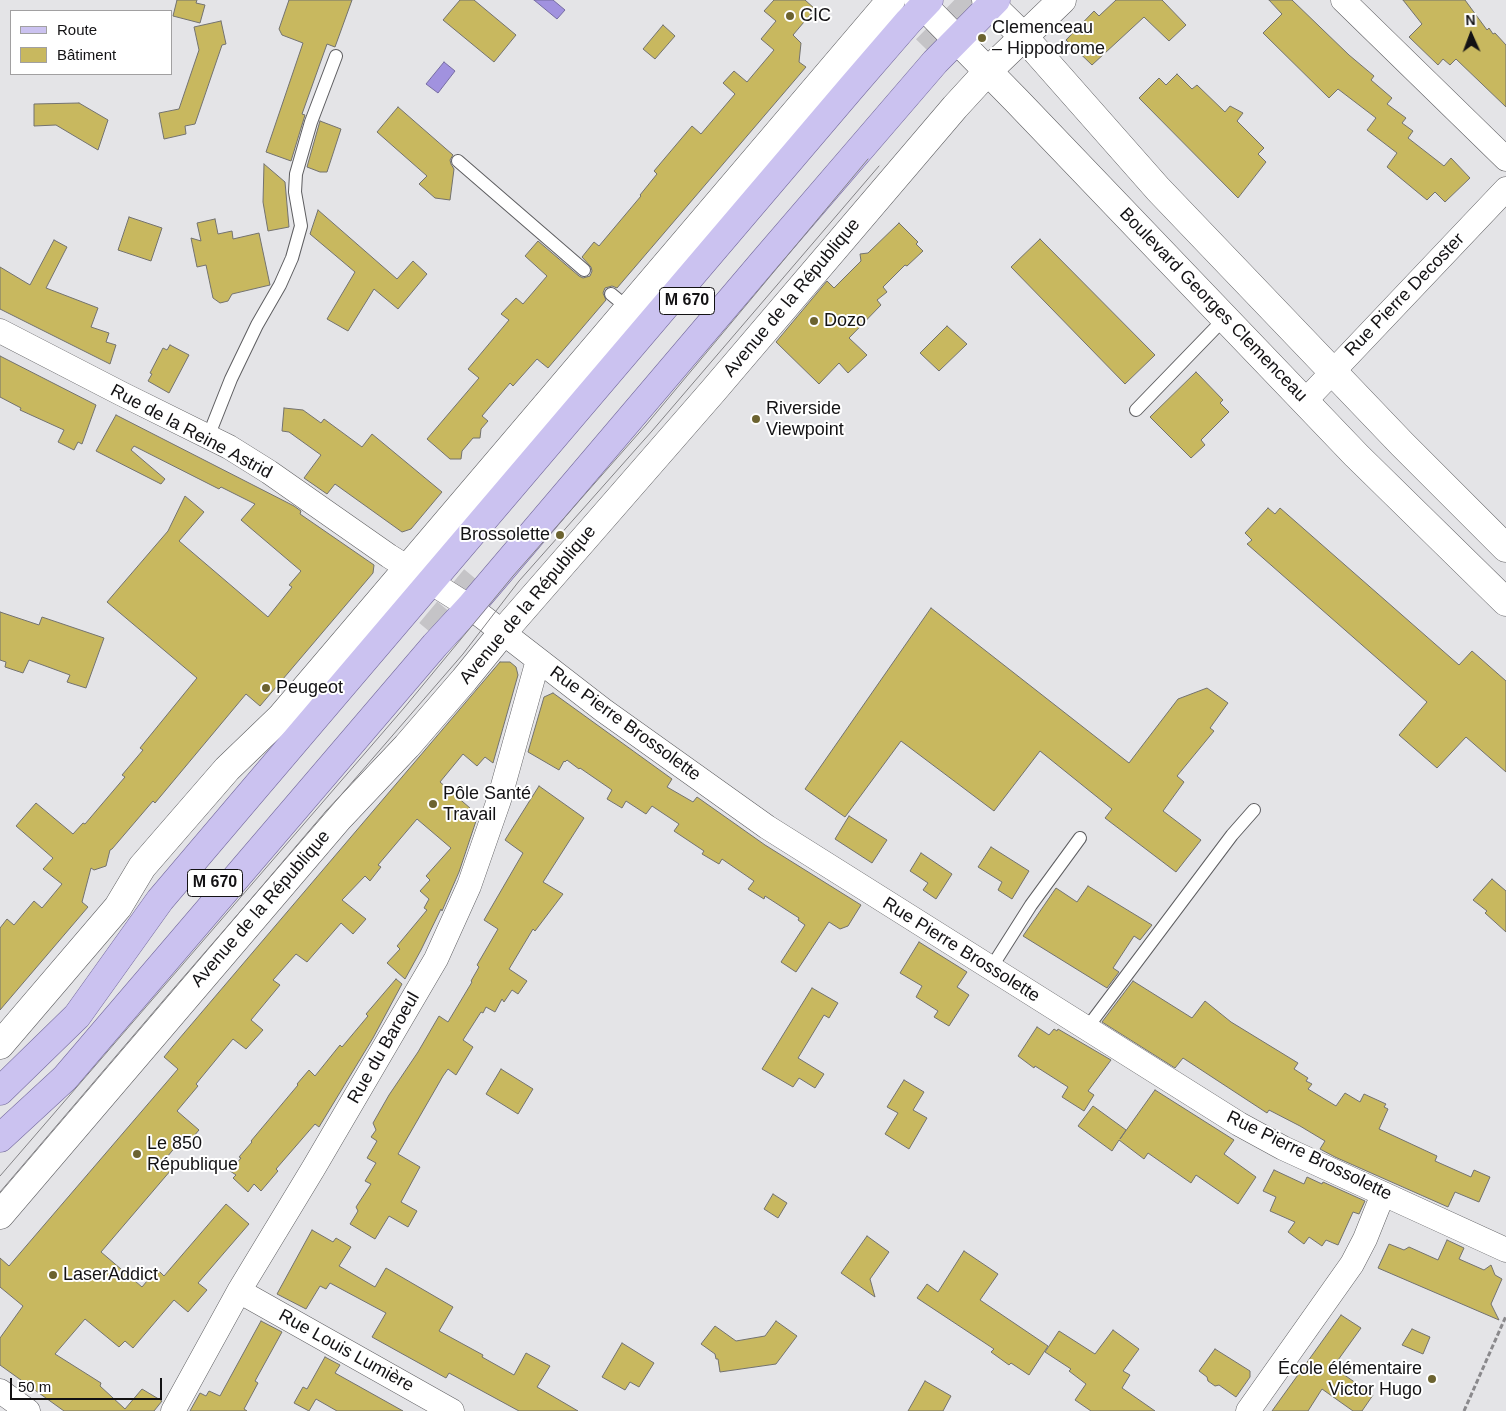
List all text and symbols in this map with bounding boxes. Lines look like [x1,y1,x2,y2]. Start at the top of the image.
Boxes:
place label: CIC [800,5,831,27]
legend [10,10,172,75]
marker: CIC [784,10,796,22]
north arrow [1446,10,1496,60]
text: N [1465,12,1476,28]
place label: Clemenceau – Hippodrome [992,17,1105,59]
text: Route [57,21,97,38]
marker: Clemenceau – Hippodrome [976,32,988,44]
text: Bâtiment [57,46,116,63]
street label: Boulevard Georges Clemenceau [1115,204,1311,406]
street label: Avenue de la République [719,214,865,382]
street label: Rue Pierre Decoster [1341,229,1469,361]
road number: M 670 [660,288,714,314]
place label: Dozo [824,310,866,332]
marker: Dozo [808,315,820,327]
street label: Rue de la Reine Astrid [106,380,276,484]
place label: Riverside Viewpoint [766,398,844,440]
marker: Riverside Viewpoint [750,413,762,425]
street label: Avenue de la République [455,521,601,689]
place label: Brossolette [460,524,550,546]
marker: Brossolette [554,529,566,541]
street label: Rue Pierre Brossolette [545,662,705,786]
place label: Peugeot [276,677,343,699]
marker: Peugeot [260,682,272,694]
place label: Pôle Santé Travail [443,783,531,826]
marker: Pôle Santé Travail [427,798,439,810]
street label: Avenue de la République [187,826,335,992]
road number: M 670 [188,870,242,896]
street label: Rue Pierre Brossolette [878,893,1044,1007]
street label: Rue du Baroeul [343,988,425,1108]
street label: Rue Pierre Brossolette [1223,1107,1395,1205]
place label: Le 850 République [147,1133,238,1176]
marker: Le 850 République [131,1148,143,1160]
place label: LaserAddict [63,1264,158,1286]
marker: LaserAddict [47,1269,59,1281]
street label: Rue Louis Lumière [275,1305,417,1397]
place label: École élémentaire Victor Hugo [1278,1358,1422,1400]
scale bar [12,1368,165,1400]
marker: École élémentaire Victor Hugo [1426,1373,1438,1385]
text: 50 m [18,1378,51,1395]

